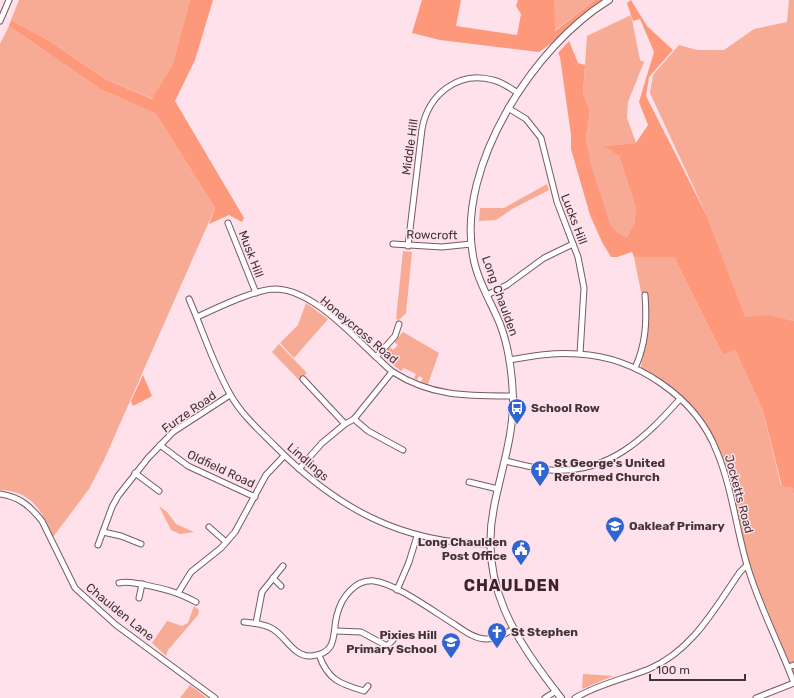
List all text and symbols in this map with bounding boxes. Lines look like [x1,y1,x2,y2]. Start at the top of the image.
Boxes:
street label: Middle Hill [399,118,421,176]
street label: Lucks Hill [558,192,590,246]
street label: Rowcroft [406,228,458,242]
street label: Musk Hill [236,229,266,280]
street label: Long Chaulden [479,254,521,338]
street label: Honeycross Road [317,293,401,367]
street label: Furze Road [159,388,219,436]
bus stop icon: School Row [506,397,528,425]
place label: School Row [531,401,600,415]
street label: Lindlings [284,440,332,484]
street label: Oldfield Road [185,447,257,491]
street label: Jocketts Road [722,453,756,535]
place label: St George's United Reformed Church [554,456,665,484]
church icon: St George's United Reformed Church [529,459,551,487]
school or university icon: Oakleaf Primary [604,515,626,543]
place label: Oakleaf Primary [629,519,725,533]
place label: Long Chaulden Post Office [418,535,507,563]
public building icon: Long Chaulden Post Office [510,538,532,566]
district label: CHAULDEN [464,576,560,595]
street label: Chaulden Lane [83,580,157,644]
church icon: St Stephen [486,621,508,649]
place label: St Stephen [511,625,578,639]
place label: Pixies Hill Primary School [346,628,437,656]
school or university icon: Pixies Hill Primary School [440,631,462,659]
scale bar [650,656,745,682]
text: 100 m [656,663,690,677]

